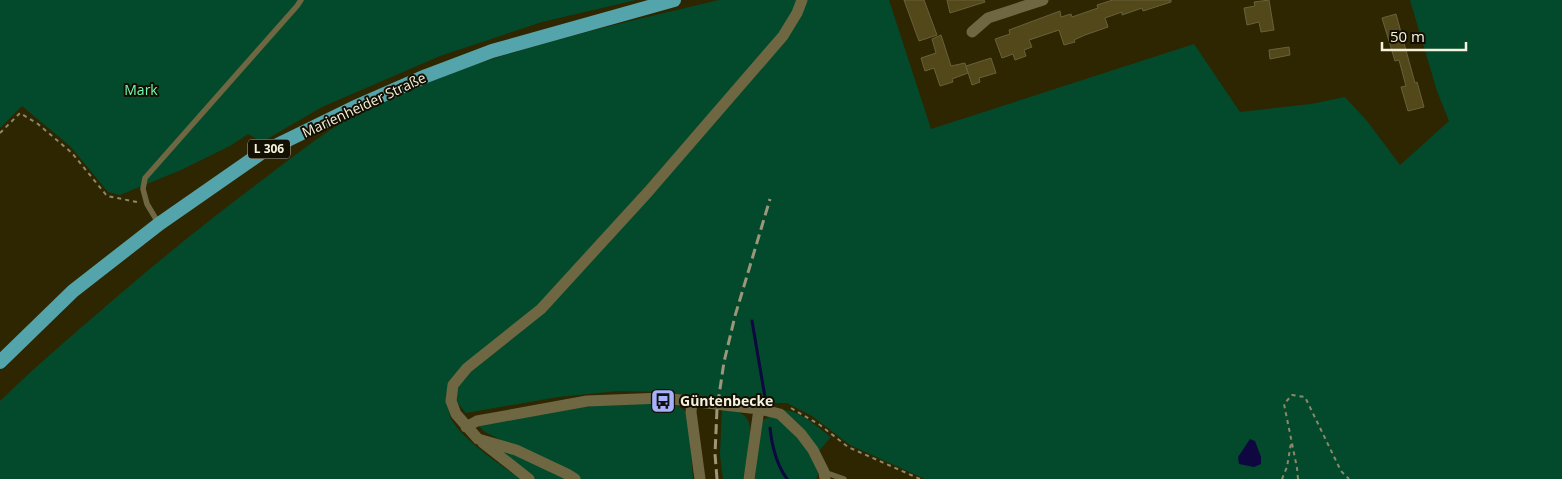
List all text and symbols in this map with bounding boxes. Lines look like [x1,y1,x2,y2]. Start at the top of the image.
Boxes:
scale bar [1382,20,1466,52]
text: 50 m [1390,26,1425,46]
street label: Marienheider Straße [299,67,429,142]
park label: Mark [124,80,158,99]
road number: L 306 [248,140,290,158]
bus stop icon: Güntenbecke [650,388,676,414]
place label: Güntenbecke [680,391,773,410]

